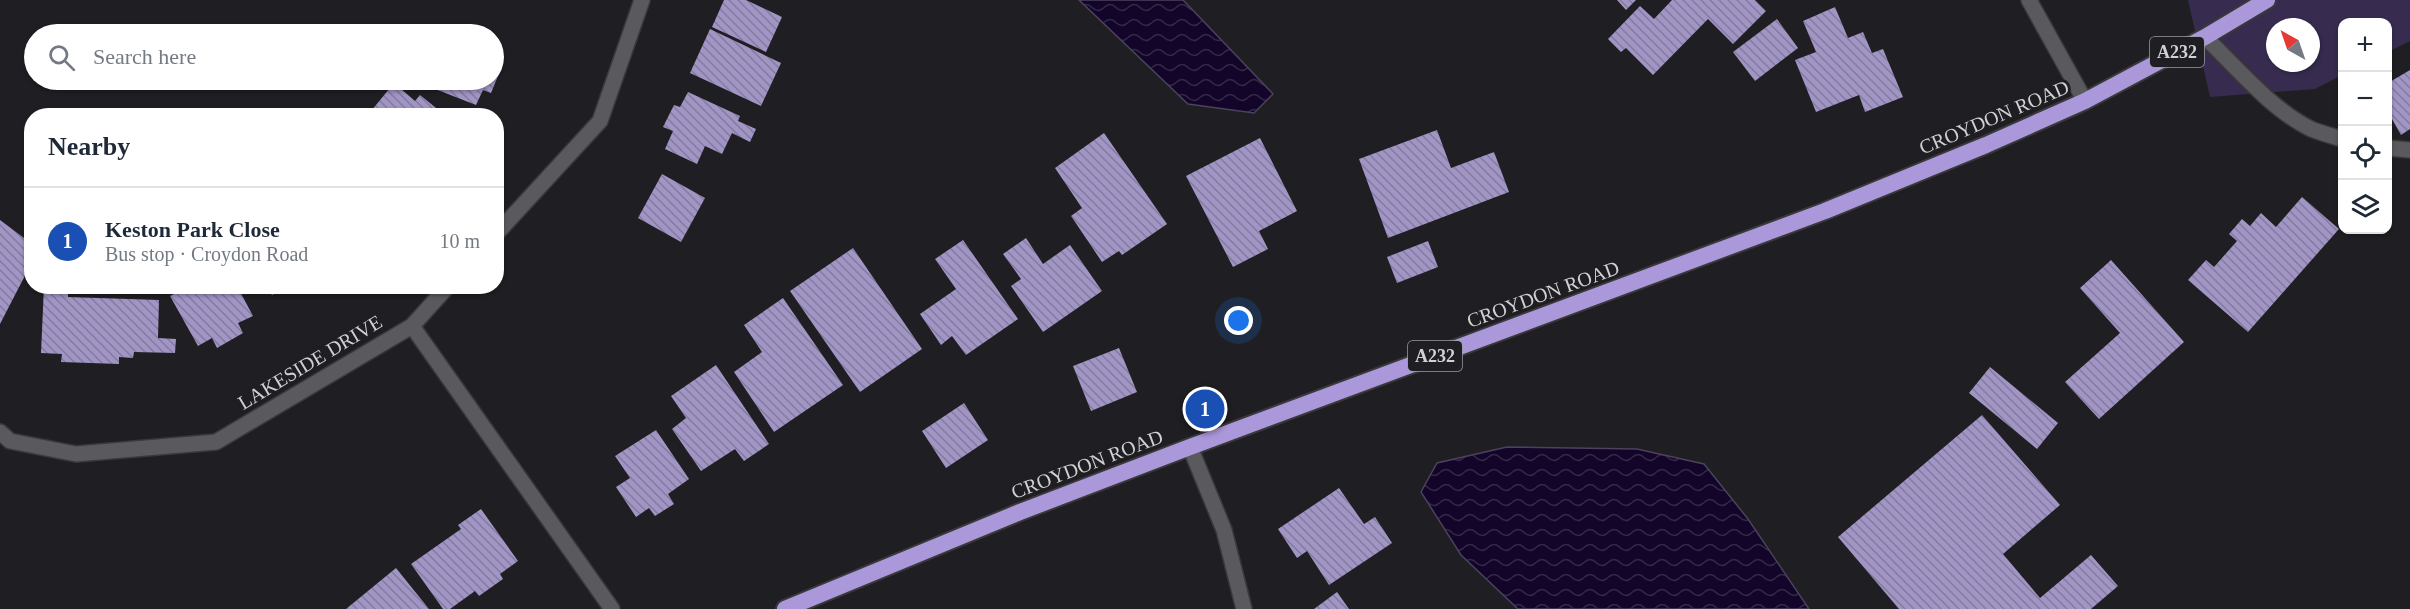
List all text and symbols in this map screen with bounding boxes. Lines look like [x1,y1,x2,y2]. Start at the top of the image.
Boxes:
north arrow [2266,18,2320,72]
map controls [2338,18,2392,234]
button: + [2338,18,2392,72]
search box [24,24,504,90]
road number: A232 [2150,37,2204,67]
icon: search [45,41,78,74]
text: Search here [93,44,196,69]
button: − [2338,72,2392,126]
street label: CROYDON ROAD [1916,76,2072,158]
button: locate [2338,126,2392,180]
text: Nearby [48,132,130,161]
button: layers [2338,180,2392,234]
text: Keston Park Close [105,217,280,242]
text: 1 [63,230,73,252]
text: 10 m [439,230,480,252]
text: Bus stop · Croydon Road [105,243,308,265]
street label: CROYDON ROAD [1464,256,1622,332]
your location [1224,306,1253,335]
street label: LAKESIDE DRIVE [234,310,386,414]
road number: A232 [1408,341,1462,371]
pin: 1 [1186,386,1224,432]
street label: CROYDON ROAD [1008,425,1166,503]

